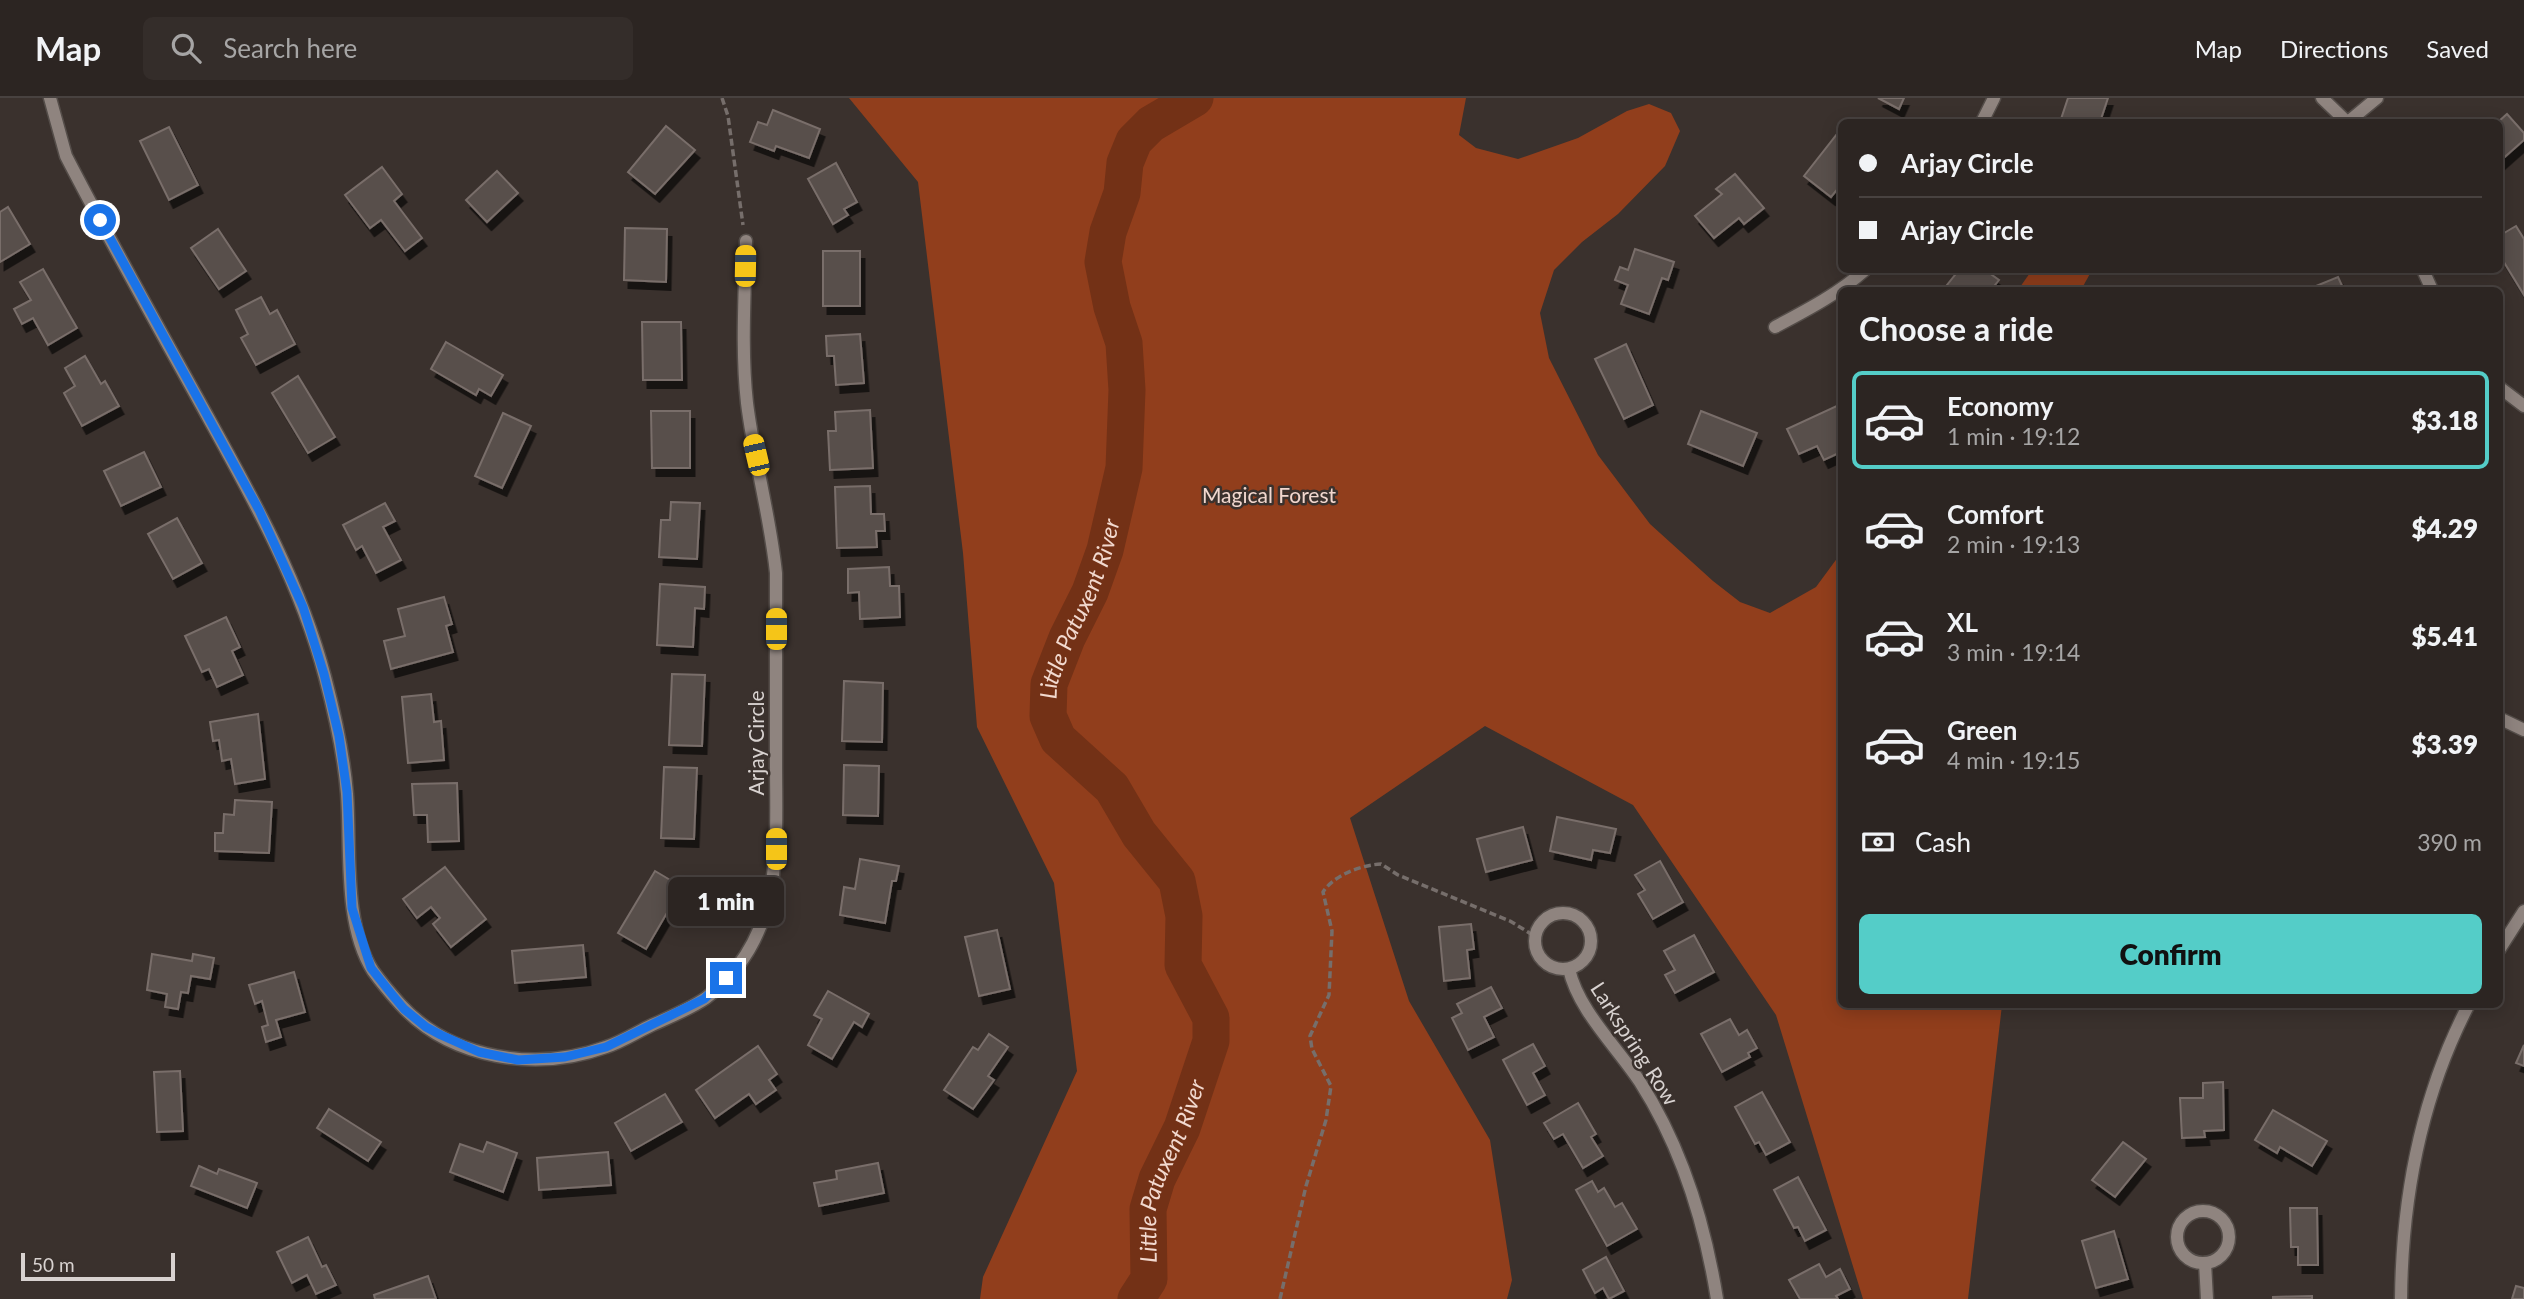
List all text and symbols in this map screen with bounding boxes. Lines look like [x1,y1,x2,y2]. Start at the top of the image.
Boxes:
search box [143,17,633,80]
text: Map [35,28,101,68]
icon: search [167,29,205,67]
text: Search here [223,32,357,64]
text: Map [2195,34,2242,63]
text: Directions [2280,34,2388,63]
text: Saved [2426,34,2489,63]
text: Arjay Circle [1901,147,2034,179]
route start [84,204,116,236]
text: Arjay Circle [1901,214,2034,246]
car [735,245,756,287]
text: Choose a ride [1859,309,2053,348]
icon: car [1863,389,1926,452]
text: Economy [1947,390,2053,422]
text: $3.18 [2411,404,2478,436]
text: 1 min · 19:12 [1947,422,2080,450]
car [742,432,771,478]
park label: Magical Forest [1202,482,1337,507]
icon: car [1863,497,1926,560]
text: Comfort [1947,498,2044,530]
text: $4.29 [2411,512,2478,544]
water label: Little Patuxent River [1034,515,1125,700]
text: 2 min · 19:13 [1947,530,2080,558]
icon: car [1863,605,1926,668]
text: XL [1947,606,1978,638]
car [766,608,787,650]
text: $5.41 [2411,620,2478,652]
text: 3 min · 19:14 [1947,638,2080,666]
street label: Arjay Circle [743,690,768,796]
icon: car [1863,713,1926,776]
text: Green [1947,714,2017,746]
text: $3.39 [2411,728,2478,760]
text: 4 min · 19:15 [1947,746,2080,774]
icon: cash [1859,823,1897,861]
text: Cash [1915,826,1971,858]
car [766,828,787,870]
text: 390 m [2417,828,2482,856]
callout: 1 min [668,876,784,926]
text: 1 min [697,887,755,915]
button: Confirm [1859,914,2482,994]
route end [710,962,742,994]
street label: Larkspring Row [1586,977,1685,1110]
water label: Little Patuxent River [1133,1075,1211,1263]
scale bar [21,1250,175,1282]
text: 50 m [32,1253,75,1276]

